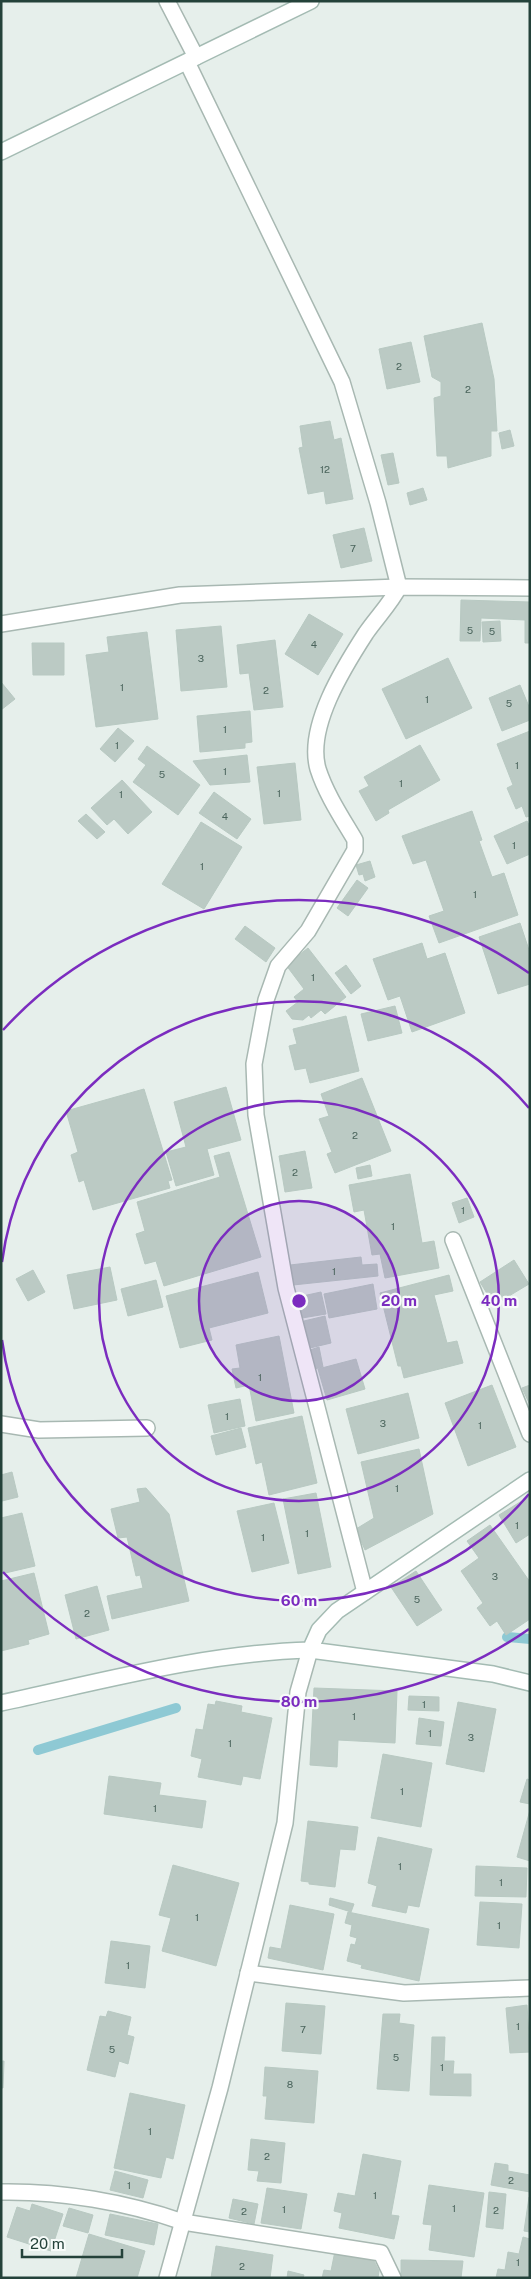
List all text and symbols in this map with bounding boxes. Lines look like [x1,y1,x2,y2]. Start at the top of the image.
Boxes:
house number: 2 [396,360,402,372]
house number: 2 [465,383,471,395]
house number: 12 [320,463,330,475]
house number: 7 [350,542,356,554]
house number: 5 [467,624,473,636]
house number: 5 [489,625,495,637]
house number: 4 [311,638,317,650]
house number: 3 [198,652,204,664]
house number: 1 [120,681,124,693]
house number: 2 [263,684,269,696]
house number: 1 [425,693,429,705]
house number: 5 [506,697,512,709]
house number: 1 [223,723,227,735]
house number: 1 [115,739,119,751]
house number: 1 [515,759,519,771]
house number: 1 [223,765,227,777]
house number: 5 [159,768,165,780]
house number: 1 [399,777,403,789]
house number: 1 [277,787,281,799]
house number: 1 [119,788,123,800]
house number: 4 [222,810,228,822]
house number: 1 [512,839,516,851]
house number: 1 [200,860,204,872]
house number: 1 [473,888,477,900]
house number: 1 [311,971,315,983]
house number: 2 [352,1129,358,1141]
house number: 2 [292,1166,298,1178]
house number: 1 [461,1204,465,1216]
house number: 1 [391,1220,395,1232]
house number: 1 [332,1265,336,1277]
centre of rings [290,1292,308,1310]
text: 20 m [381,1292,417,1309]
text: 40 m [481,1292,517,1309]
house number: 1 [258,1371,262,1383]
house number: 1 [225,1410,229,1422]
house number: 3 [380,1417,386,1429]
house number: 1 [478,1419,482,1431]
house number: 1 [395,1482,399,1494]
house number: 1 [515,1519,519,1531]
house number: 1 [305,1527,309,1539]
house number: 1 [261,1531,265,1543]
house number: 3 [492,1570,498,1582]
text: 60 m [281,1592,317,1609]
house number: 5 [414,1593,420,1605]
house number: 2 [84,1607,90,1619]
text: 80 m [281,1693,317,1710]
house number: 1 [422,1698,426,1710]
house number: 1 [352,1710,356,1722]
house number: 1 [428,1727,432,1739]
house number: 3 [468,1731,474,1743]
house number: 1 [228,1737,232,1749]
house number: 1 [400,1785,404,1797]
house number: 1 [153,1802,157,1814]
house number: 1 [398,1860,402,1872]
house number: 1 [499,1876,503,1888]
house number: 1 [195,1911,199,1923]
house number: 1 [497,1919,501,1931]
house number: 1 [126,1959,130,1971]
house number: 1 [516,2020,520,2032]
house number: 7 [300,2023,306,2035]
house number: 5 [109,2043,115,2055]
house number: 5 [393,2051,399,2063]
house number: 1 [440,2061,444,2073]
house number: 8 [287,2078,293,2090]
house number: 1 [148,2125,152,2137]
house number: 2 [264,2150,270,2162]
house number: 2 [508,2174,514,2186]
house number: 1 [127,2179,131,2191]
house number: 1 [373,2189,377,2201]
house number: 1 [452,2202,456,2214]
house number: 1 [282,2203,286,2215]
house number: 2 [493,2204,499,2216]
house number: 2 [241,2205,247,2217]
scale bar [22,2226,122,2258]
text: 20 m [30,2235,65,2252]
house number: 1 [516,2256,520,2268]
house number: 2 [239,2260,245,2272]

